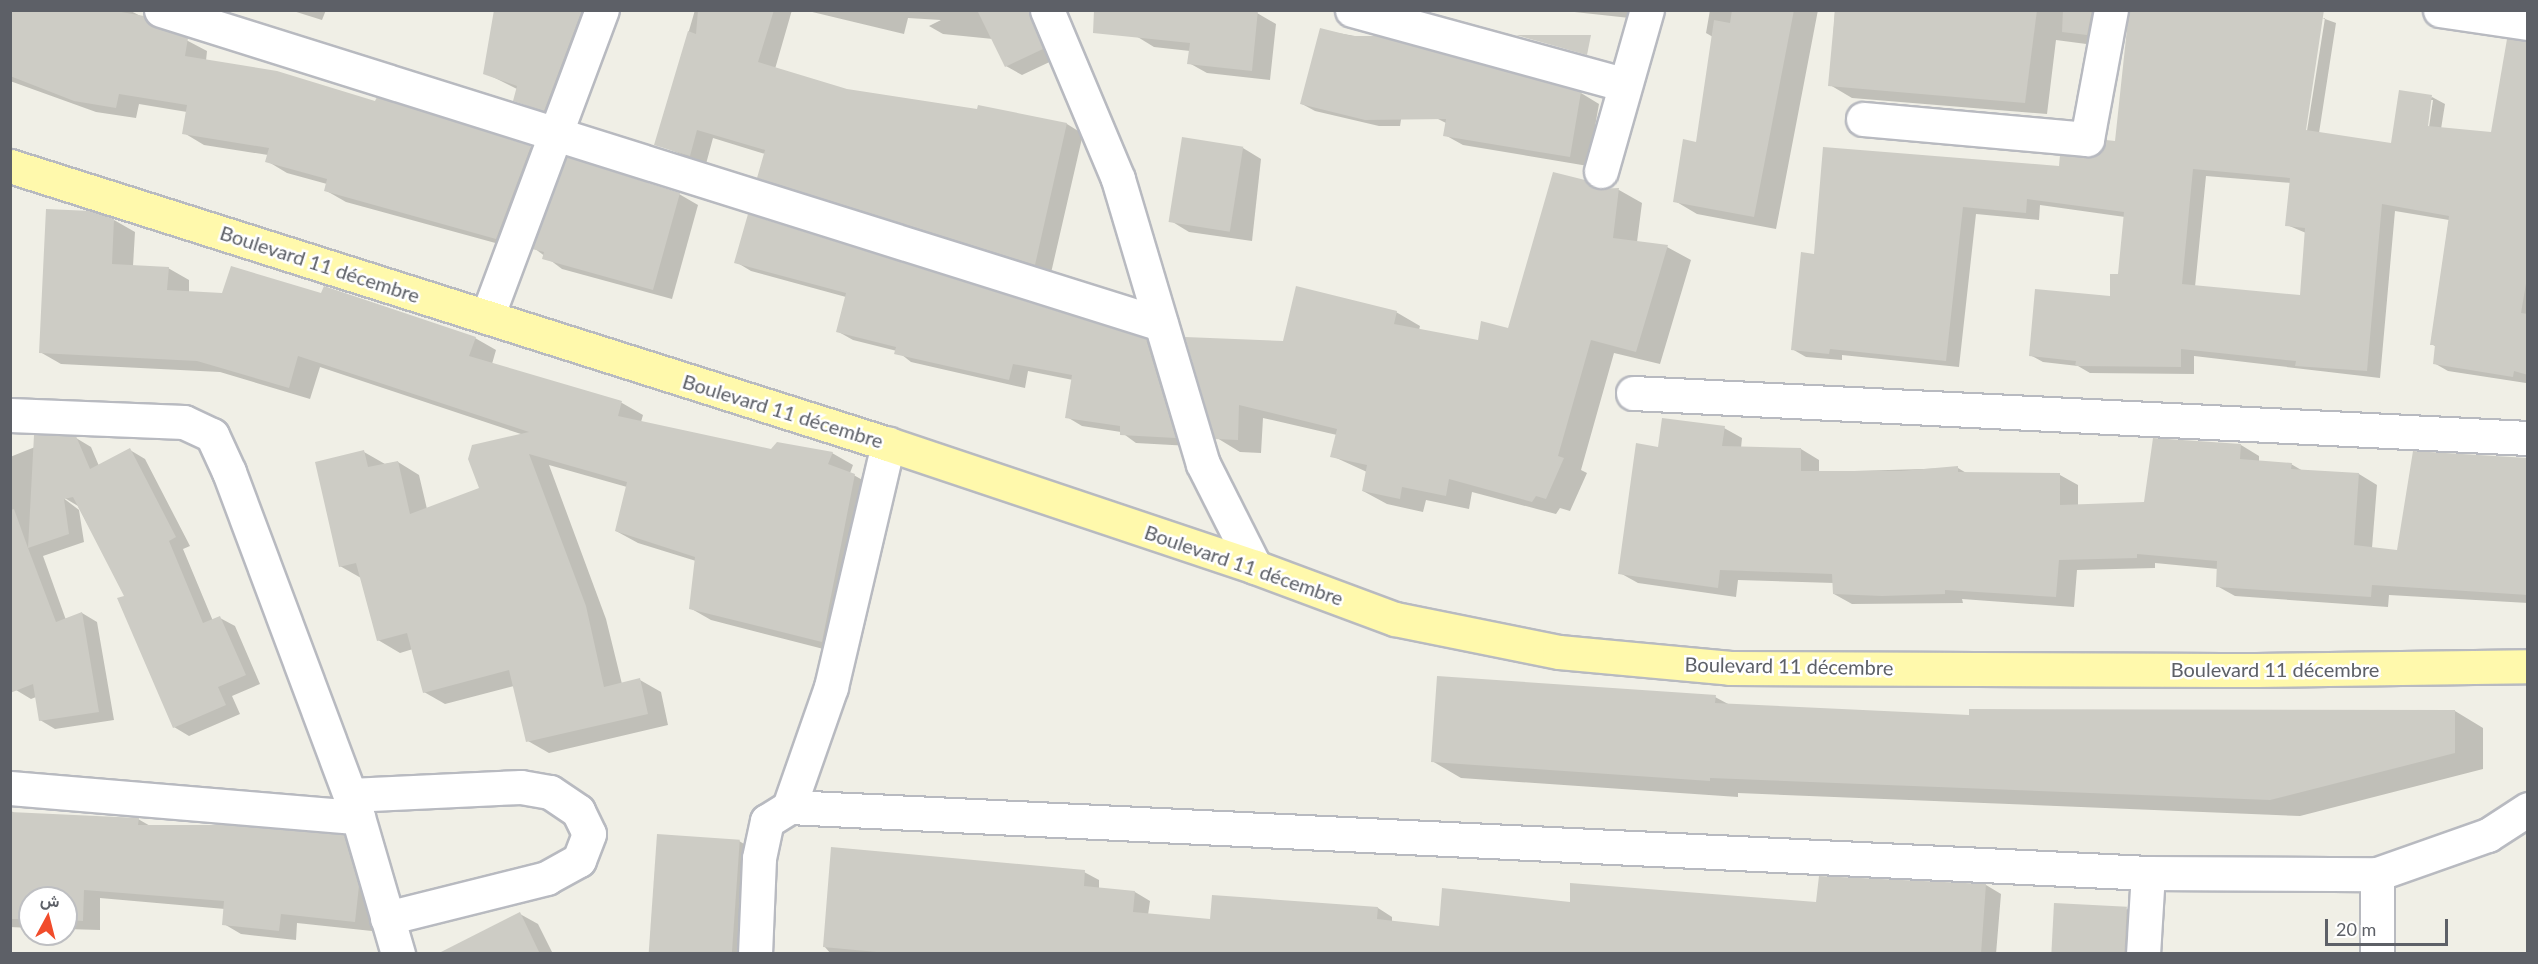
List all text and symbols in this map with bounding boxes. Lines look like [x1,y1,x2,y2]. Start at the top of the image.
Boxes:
street label: Boulevard 11 décembre [217,220,423,308]
street label: Boulevard 11 décembre [680,369,886,453]
street label: Boulevard 11 décembre [1141,520,1347,610]
street label: Boulevard 11 décembre [1684,652,1894,680]
street label: Boulevard 11 décembre [2171,657,2379,681]
north arrow [18,886,78,946]
text: ش [39,889,61,910]
scale bar [2328,907,2451,945]
text: 20 m [2336,918,2376,940]

